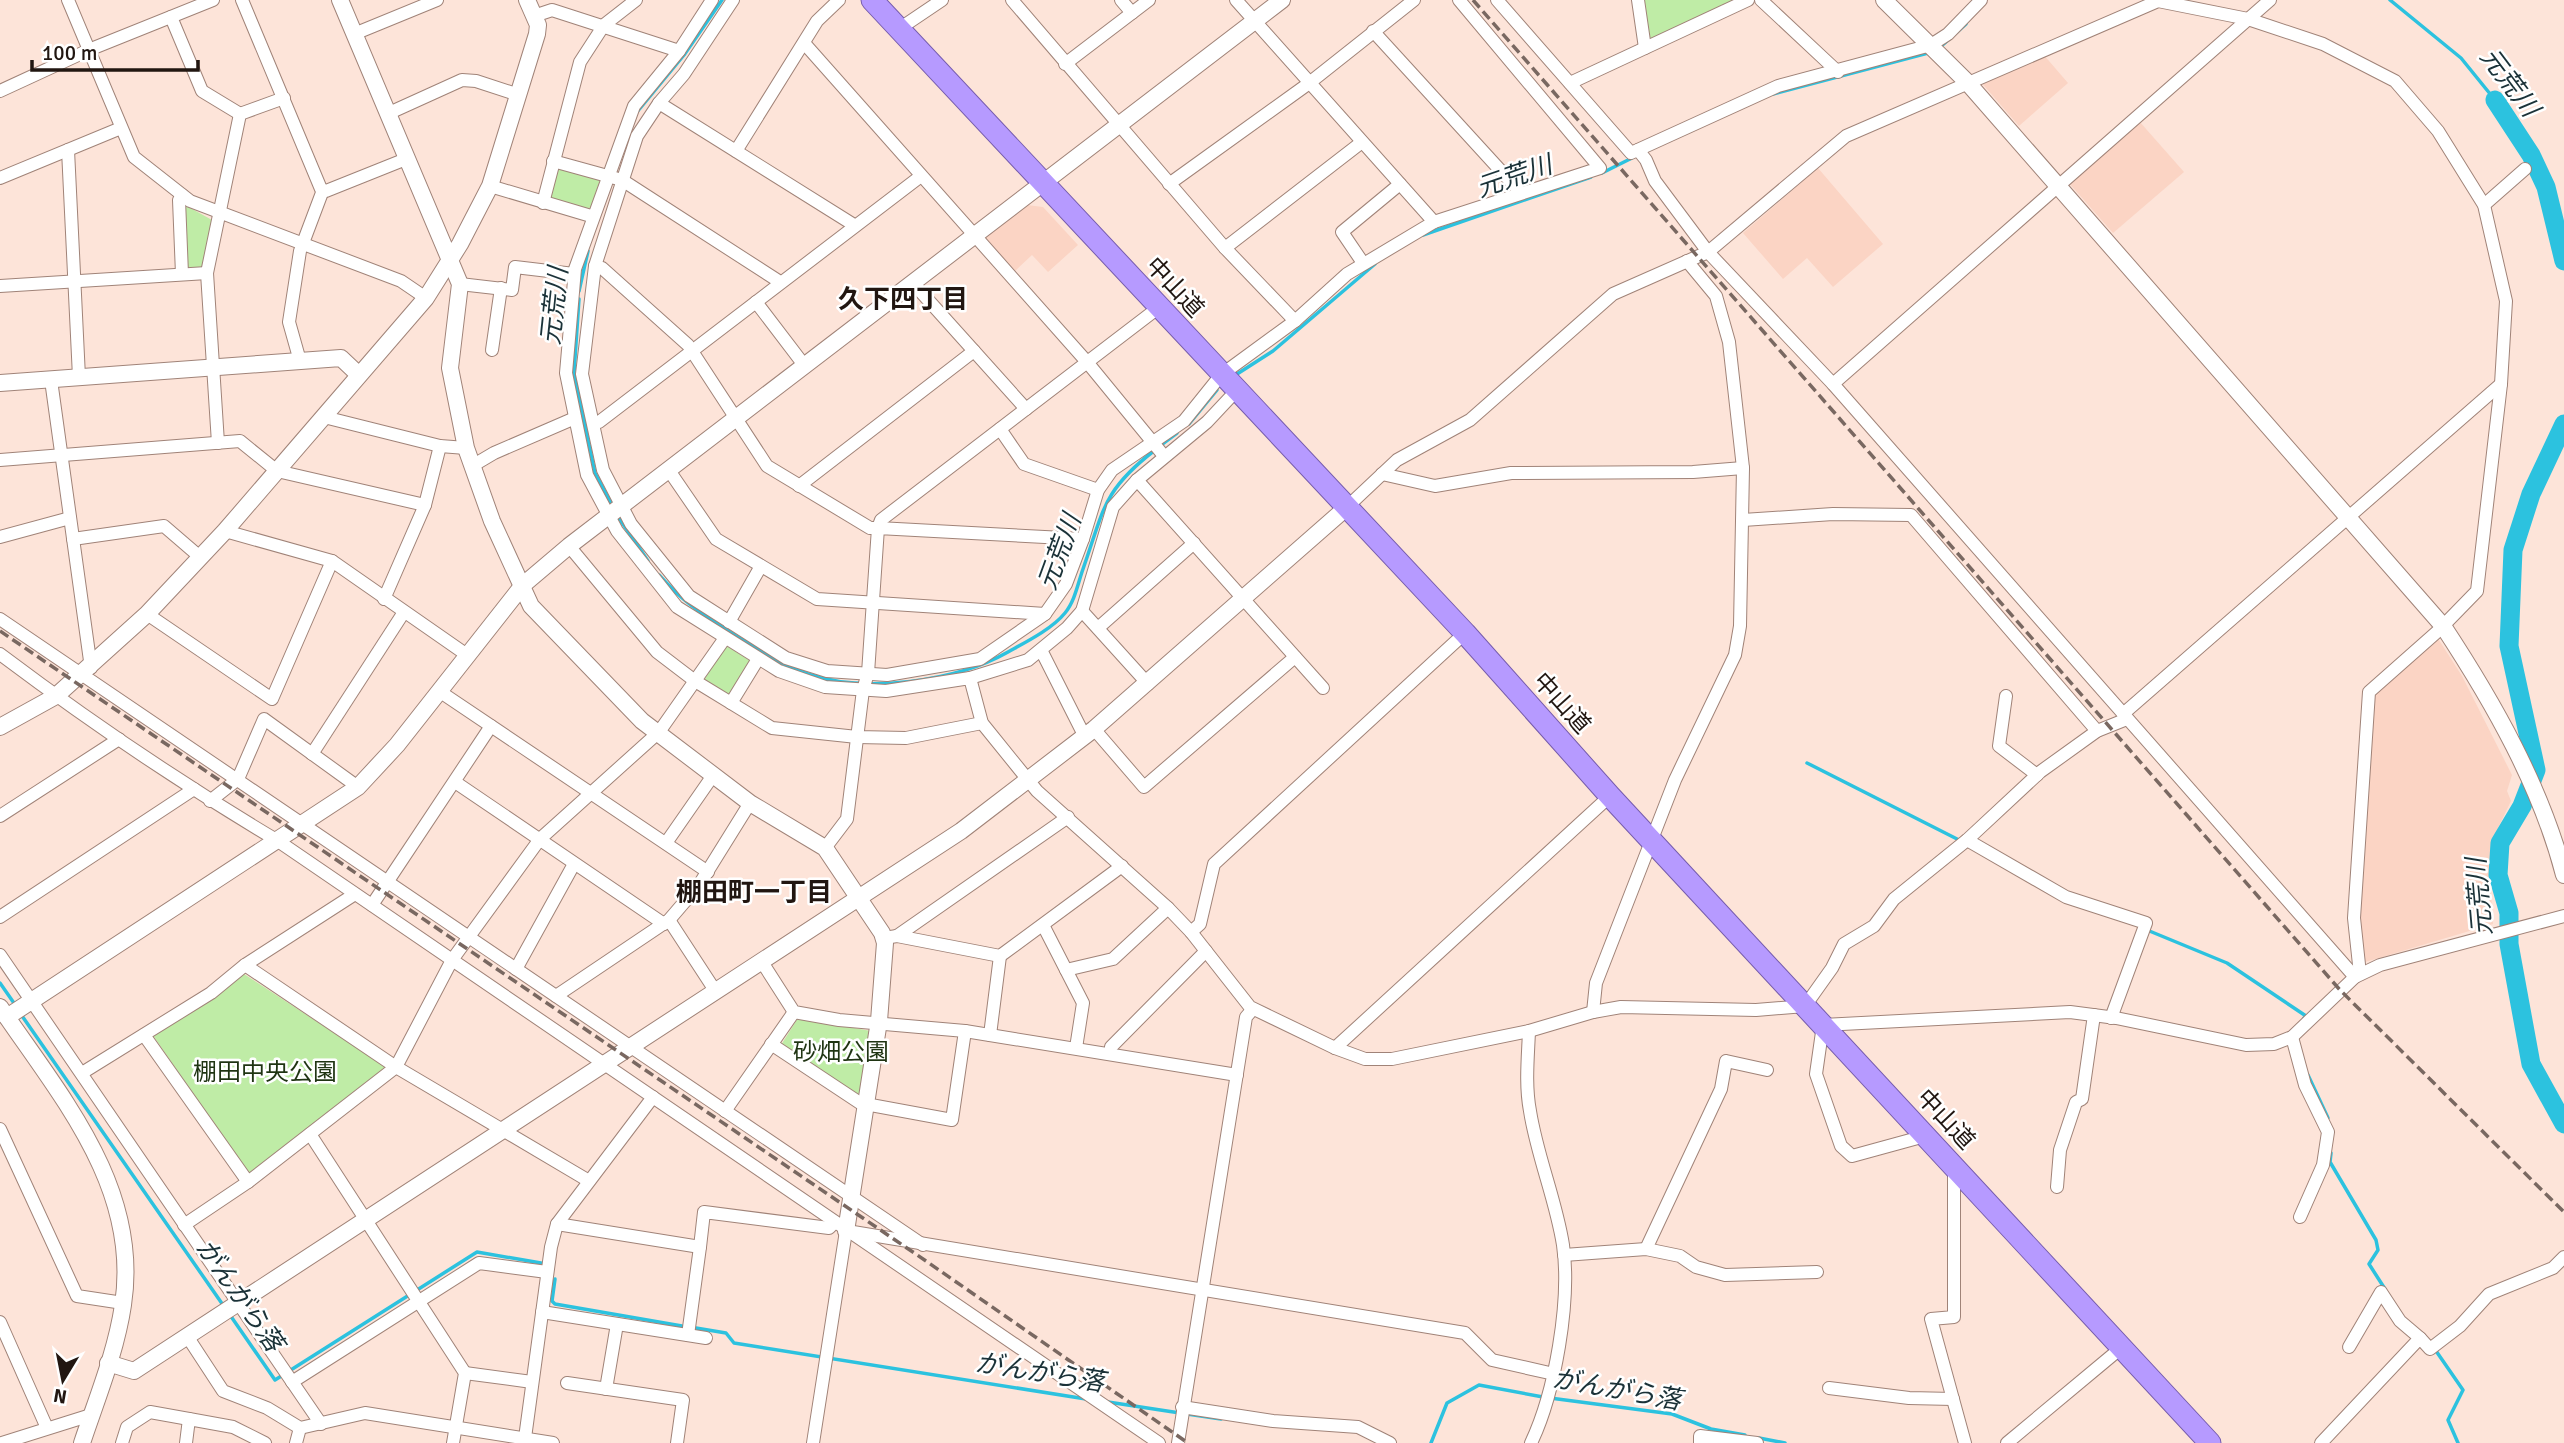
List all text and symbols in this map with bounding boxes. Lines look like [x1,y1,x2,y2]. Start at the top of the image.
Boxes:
scale bar [32,28,198,72]
text: 100 m [42,40,97,66]
water label: 元荒川 [2473,42,2547,126]
water label: 元荒川 [1472,148,1559,205]
street label: 中山道 [1139,250,1211,324]
water label: 元荒川 [535,263,575,347]
district label: 久下四丁目 [838,284,968,316]
water label: 元荒川 [1032,507,1089,594]
street label: 中山道 [1527,666,1597,740]
water label: 元荒川 [2460,854,2499,937]
district label: 棚田町一丁目 [676,877,832,909]
park label: 砂畑公園 [793,1037,889,1067]
park label: 棚田中央公園 [193,1057,337,1087]
street label: 中山道 [1910,1082,1982,1156]
water label: がんがら落 [189,1233,292,1361]
north arrow [28,1345,98,1415]
water label: がんがら落 [973,1347,1110,1400]
water label: がんがら落 [1550,1363,1688,1418]
text: N [52,1383,69,1409]

